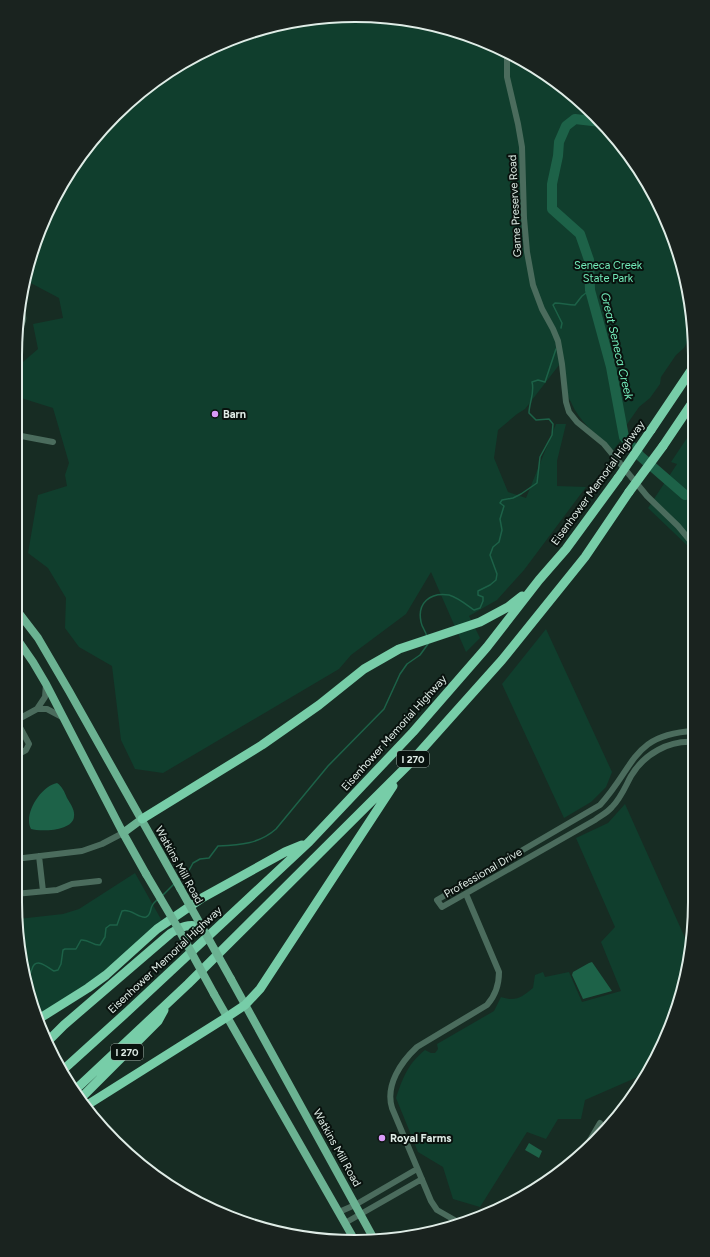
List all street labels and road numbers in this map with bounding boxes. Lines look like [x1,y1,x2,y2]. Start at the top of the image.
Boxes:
street label: Game Preserve Road [506,154,524,258]
street label: Eisenhower Memorial Highway [548,418,648,548]
street label: Eisenhower Memorial Highway [339,672,449,793]
road number: I 270 [397,751,429,767]
street label: Watkins Mill Road [152,824,206,906]
street label: Professional Drive [442,845,524,901]
street label: Eisenhower Memorial Highway [105,904,225,1016]
road number: I 270 [111,1044,143,1060]
street label: Watkins Mill Road [310,1107,364,1189]

